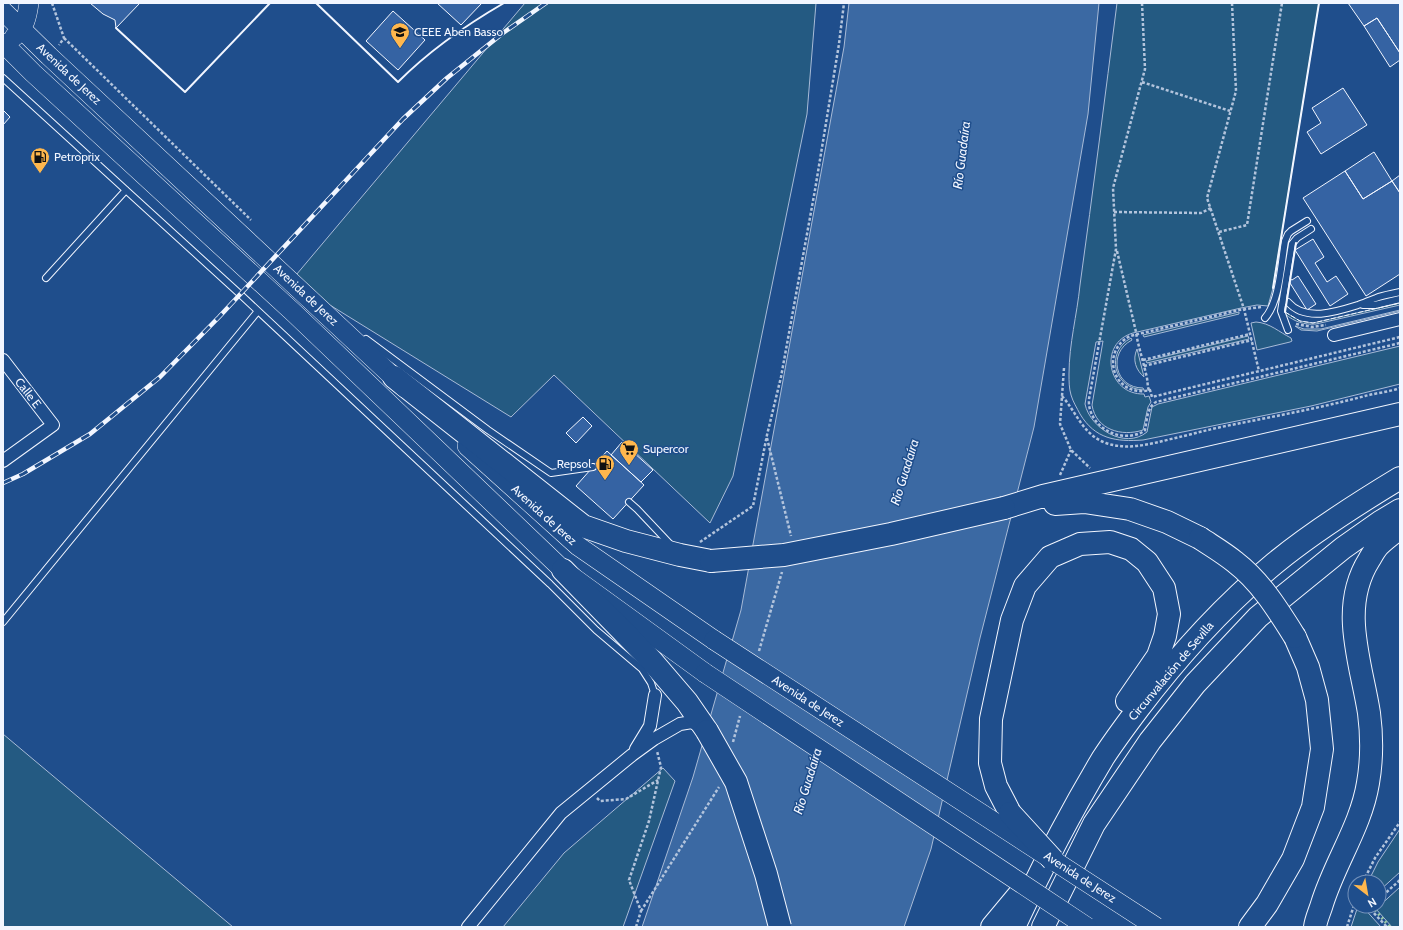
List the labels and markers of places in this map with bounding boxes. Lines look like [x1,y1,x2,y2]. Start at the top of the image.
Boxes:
school or university icon: CEEE Aben Basso [389,21,411,49]
place label: CEEE Aben Basso [414,24,504,39]
fuel station icon: Petroprix [29,146,51,174]
place label: Petroprix [54,149,100,164]
supermarket icon: Supercor [618,438,640,466]
place label: Supercor [643,441,689,456]
fuel station icon: Repsol [594,453,616,481]
place label: Repsol [557,456,591,471]

